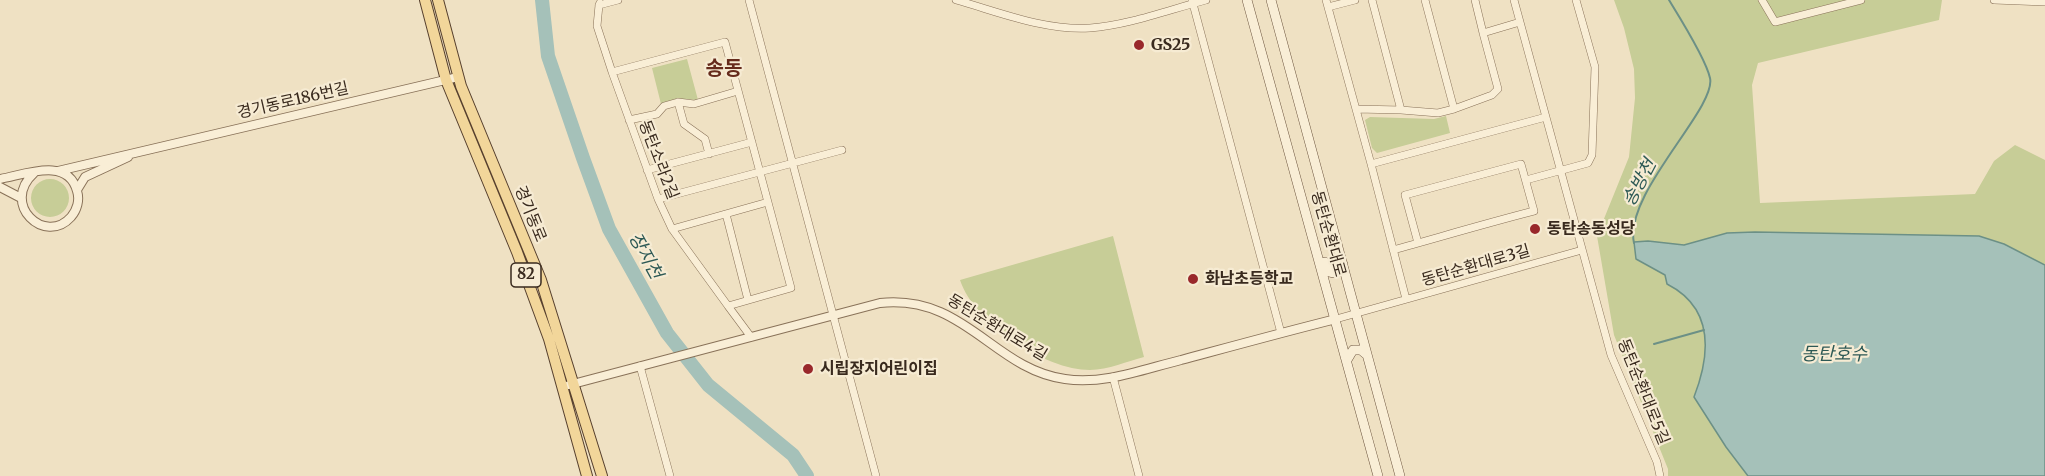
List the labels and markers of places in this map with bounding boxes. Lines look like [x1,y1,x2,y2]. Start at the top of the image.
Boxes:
place label: GS25 [1151,35,1190,55]
marker: GS25 [1132,38,1146,52]
place label: 동탄송동성당 [1547,219,1635,239]
marker: 동탄송동성당 [1528,222,1542,236]
place label: 화남초등학교 [1205,269,1293,289]
marker: 화남초등학교 [1186,272,1200,286]
place label: 시립장지어린이집 [820,359,938,379]
marker: 시립장지어린이집 [801,362,815,376]

